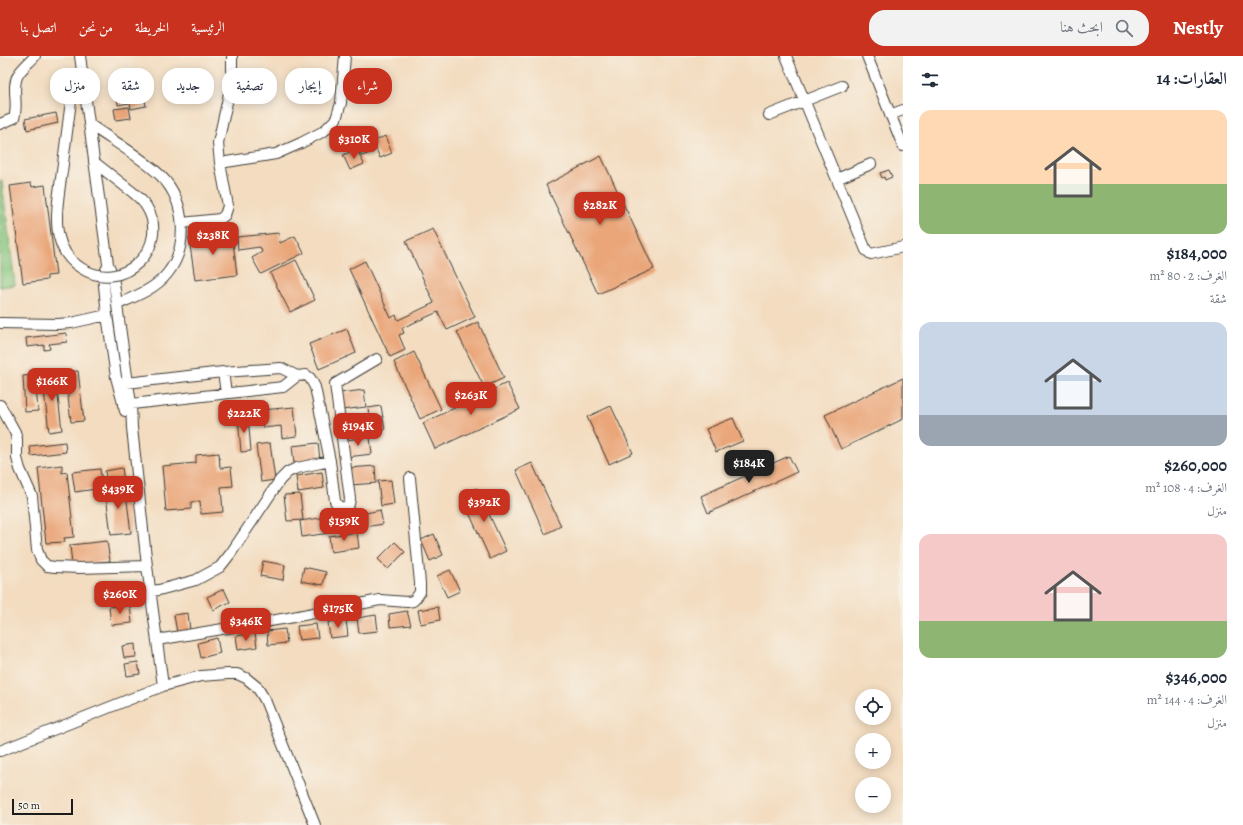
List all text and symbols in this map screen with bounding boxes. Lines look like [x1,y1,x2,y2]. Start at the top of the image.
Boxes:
search box [869,10,1149,46]
text: Nestly [1173,15,1223,41]
text: ابحث هنا [1060,17,1103,37]
icon: search [1113,17,1135,39]
text: اتصل بنا [20,18,57,37]
text: من نحن [79,18,113,37]
text: الخريطة [135,18,169,37]
text: الرئيسية [191,18,225,37]
text: العقارات: 14 [1156,67,1227,90]
chip: منزل [50,68,100,104]
chip: شقة [108,68,154,104]
chip: جديد [162,68,214,104]
chip: تصفية [222,68,277,104]
chip: إيجار [285,68,335,104]
chip: شراء [343,68,392,104]
icon: filters [919,69,941,91]
pin: $310K [326,126,382,160]
text: $310K [338,130,370,147]
icon: home [1037,136,1109,208]
pin: $282K [572,192,628,226]
text: $282K [583,196,617,213]
pin: $238K [185,222,241,256]
text: $238K [197,226,229,243]
text: $184,000 [1167,242,1227,265]
text: الغرف: 2 · 80 m² [1149,267,1227,284]
text: شقة [1210,290,1227,307]
icon: home [1037,348,1109,420]
pin: $166K [24,368,80,402]
text: $166K [36,372,68,389]
pin: $263K [443,382,499,416]
text: $263K [455,386,487,403]
pin: $222K [216,400,272,434]
text: $222K [227,404,261,421]
pin: $194K [330,413,386,447]
text: $194K [342,417,374,434]
pin: $184K [721,450,777,484]
text: $184K [733,454,765,471]
text: $260,000 [1164,454,1227,477]
pin: $439K [90,476,146,510]
text: الغرف: 4 · 108 m² [1145,479,1227,496]
text: $439K [102,480,134,497]
pin: $392K [456,489,512,523]
text: $392K [468,493,500,510]
text: منزل [1207,502,1227,519]
pin: $159K [316,508,372,542]
text: $159K [329,512,359,529]
icon: home [1037,560,1109,632]
pin: $260K [92,581,148,615]
text: $260K [103,585,137,602]
pin: $175K [310,595,366,629]
text: $175K [323,599,353,616]
pin: $346K [218,608,274,642]
text: $346K [230,612,262,629]
text: $346,000 [1166,666,1227,689]
map controls [855,689,891,813]
button: locate [855,689,891,725]
text: الغرف: 4 · 144 m² [1147,691,1227,708]
text: منزل [1207,714,1227,731]
button: + [855,733,891,769]
button: − [855,777,891,813]
scale bar [12,797,73,816]
text: 50 m [18,798,40,813]

